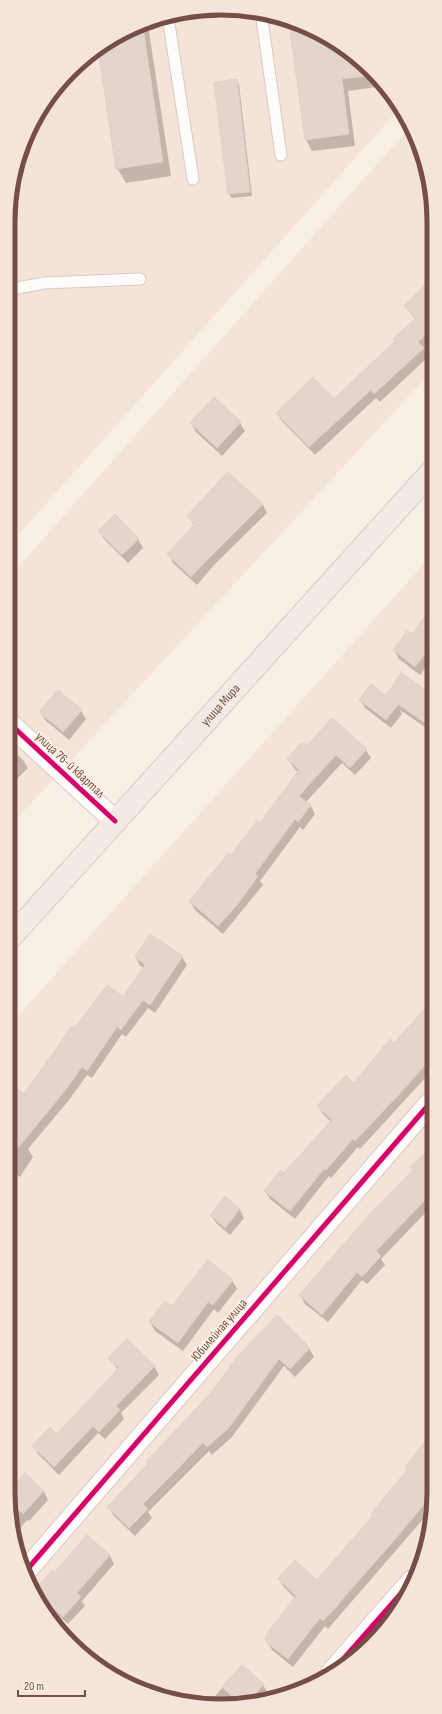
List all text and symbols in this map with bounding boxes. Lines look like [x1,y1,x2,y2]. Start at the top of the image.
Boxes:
street label: улица Мира [197,681,244,729]
street label: улица 76-й квартал [32,729,108,802]
street label: Юбилейная улица [187,1295,251,1365]
scale bar [18,1672,85,1698]
text: 20 m [24,1679,44,1694]

